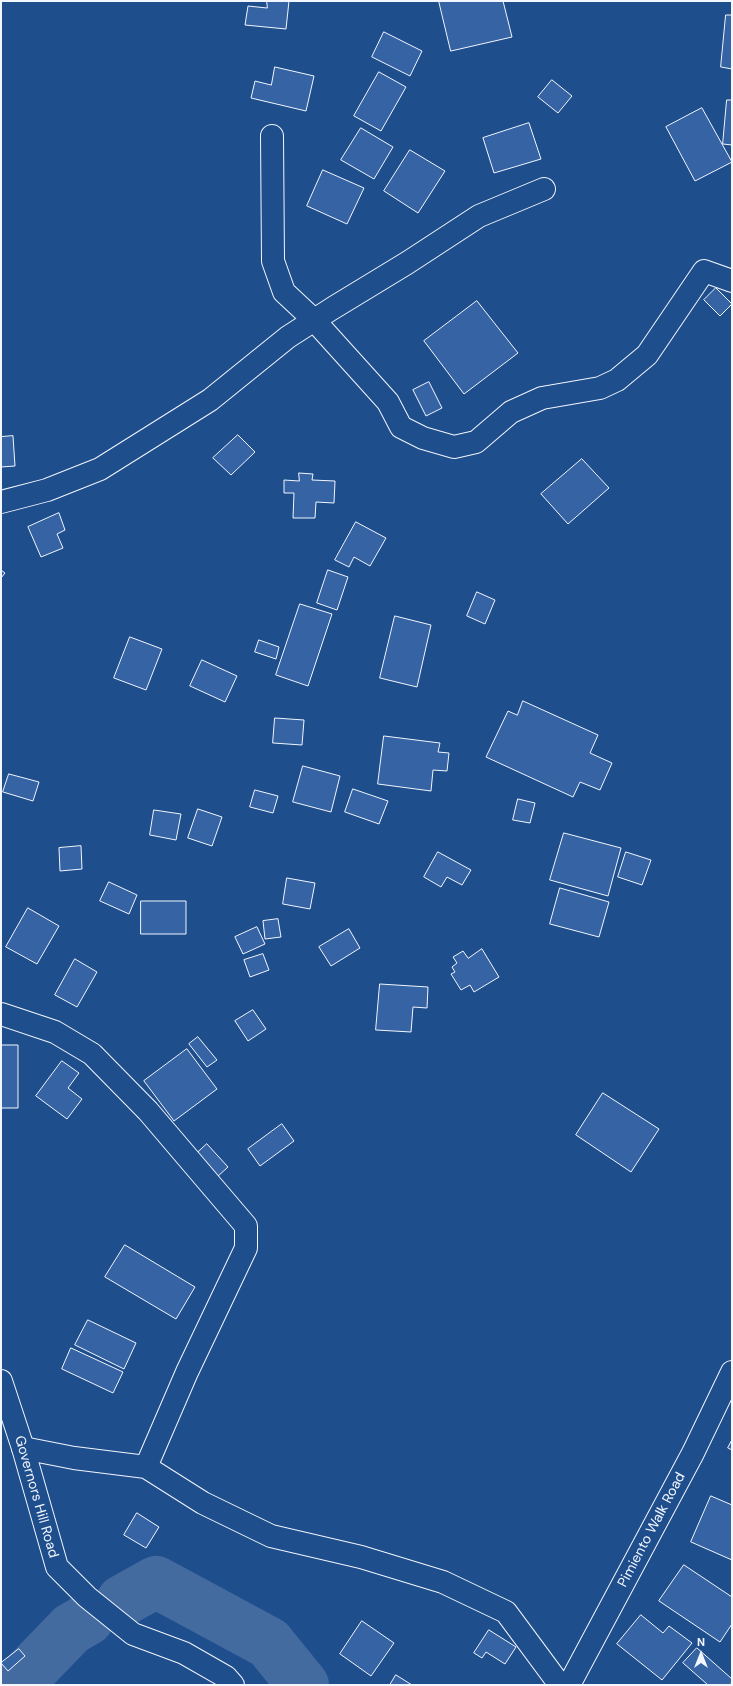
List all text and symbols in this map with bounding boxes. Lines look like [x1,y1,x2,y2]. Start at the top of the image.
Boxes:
street label: Governors Hill Road [10,1434,62,1560]
street label: Pimiento Walk Road [615,1470,689,1590]
north arrow [681,1634,721,1674]
text: N [697,1635,705,1649]

